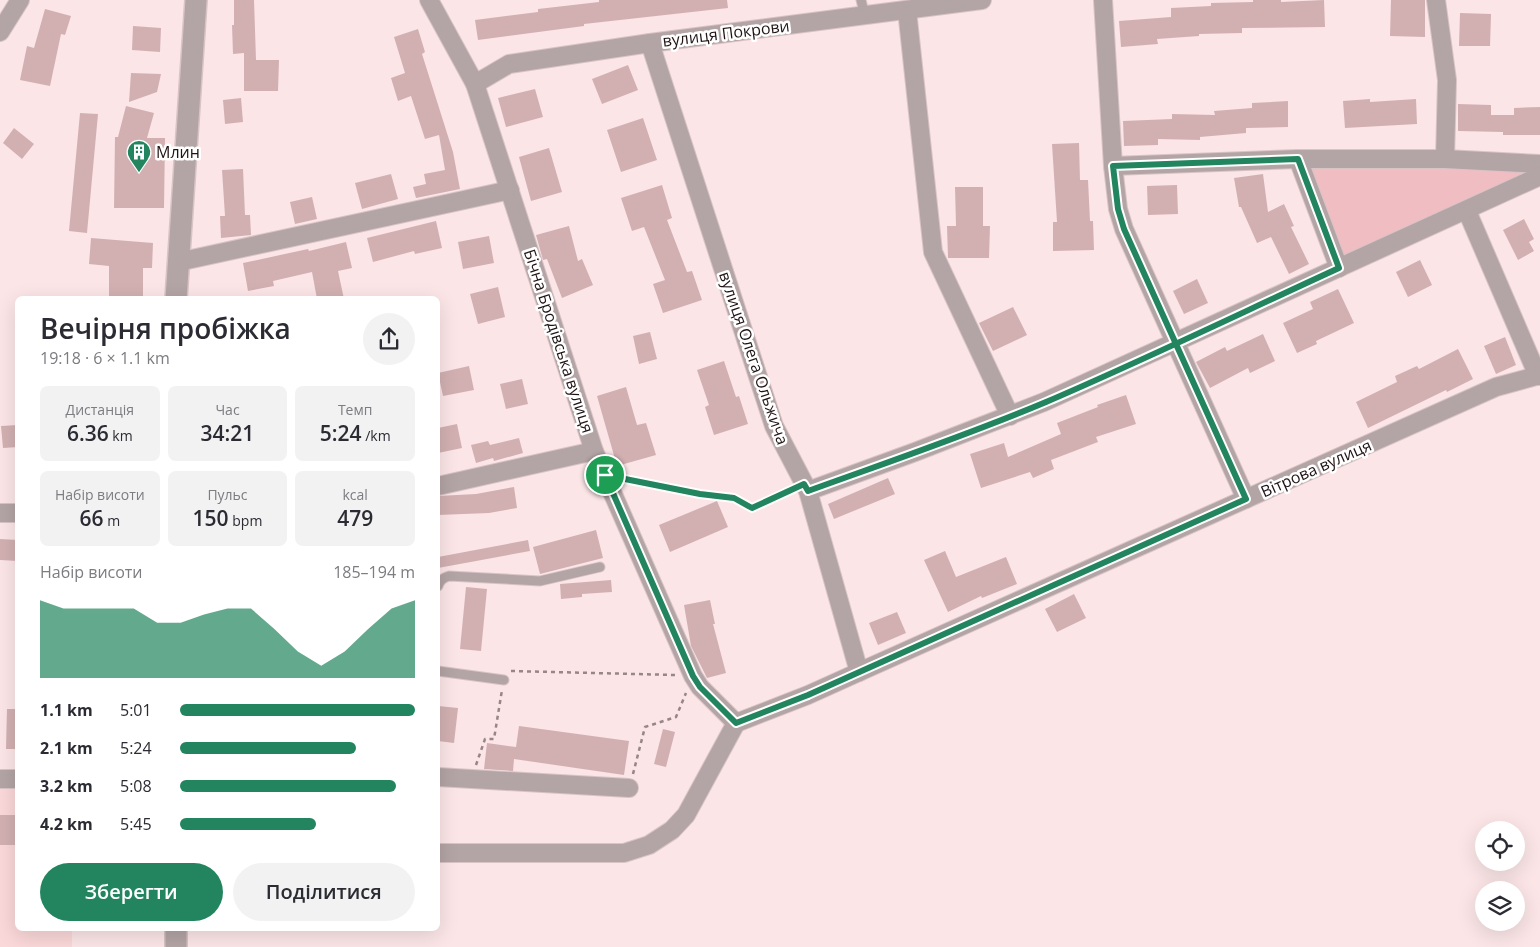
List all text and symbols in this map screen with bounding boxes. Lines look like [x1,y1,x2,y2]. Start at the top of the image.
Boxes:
street label: вулиця Покрови [661,14,791,52]
building icon: Млин [126,139,152,173]
place label: Млин [156,141,200,163]
street label: Бічна Бродівська вулиця [519,246,599,436]
street label: вулиця Олега Ольжича [714,269,794,447]
text: Вечірня пробіжка [40,309,291,347]
button: share [363,313,415,365]
text: 19:18 · 6 × 1.1 km [40,347,170,369]
text: Дистанція [66,400,134,419]
text: Час [215,400,240,419]
text: Темп [338,400,372,419]
text: 6.36 [67,419,109,447]
text: 34:21 [201,419,254,447]
text: 5:24 [320,419,362,447]
text: km [109,426,133,445]
text: /km [362,426,391,445]
street label: Вітрова вулиця [1257,434,1375,502]
pin [584,454,626,496]
icon: arrive [591,461,619,489]
text: Набір висоти [55,485,145,504]
text: Пульс [207,485,248,504]
text: kcal [342,485,368,504]
text: 66 [80,504,104,532]
text: 150 [193,504,229,532]
text: 479 [337,504,373,532]
text: m [104,511,120,530]
text: bpm [229,511,262,530]
text: Набір висоти [40,561,143,583]
text: 185–194 m [333,561,415,583]
text: 1.1 km [40,699,93,721]
text: 5:01 [120,699,152,721]
text: 2.1 km [40,737,93,759]
text: 5:24 [120,737,152,759]
text: 3.2 km [40,775,93,797]
text: 5:08 [120,775,152,797]
text: 4.2 km [40,813,93,835]
text: 5:45 [120,813,152,835]
map controls [1475,821,1525,931]
button: locate [1475,821,1525,871]
button: Зберегти [40,863,223,921]
button: Поділитися [233,863,415,921]
button: layers [1475,881,1525,931]

